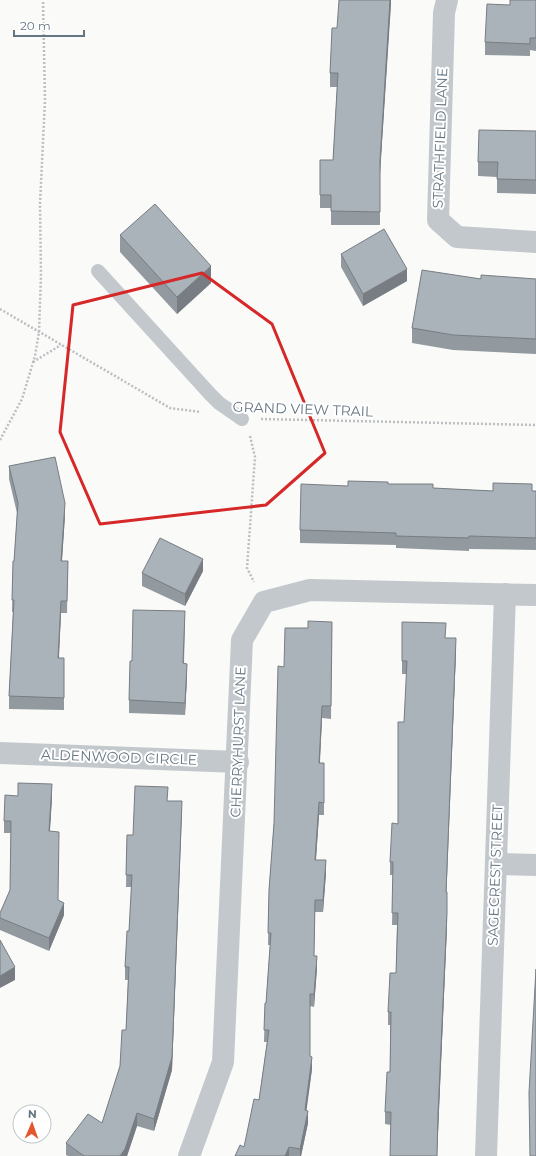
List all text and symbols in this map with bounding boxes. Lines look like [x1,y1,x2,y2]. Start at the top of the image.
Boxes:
scale bar [14,12,84,38]
text: 20 m [20,18,51,33]
street label: STRATHFIELD LANE [429,67,451,209]
street label: GRAND VIEW TRAIL [232,398,374,420]
street label: CHERRYHURST LANE [226,666,250,818]
street label: ALDENWOOD CIRCLE [41,745,197,769]
street label: SAGECREST STREET [484,804,506,946]
north arrow [12,1104,52,1144]
text: N [28,1107,37,1121]

